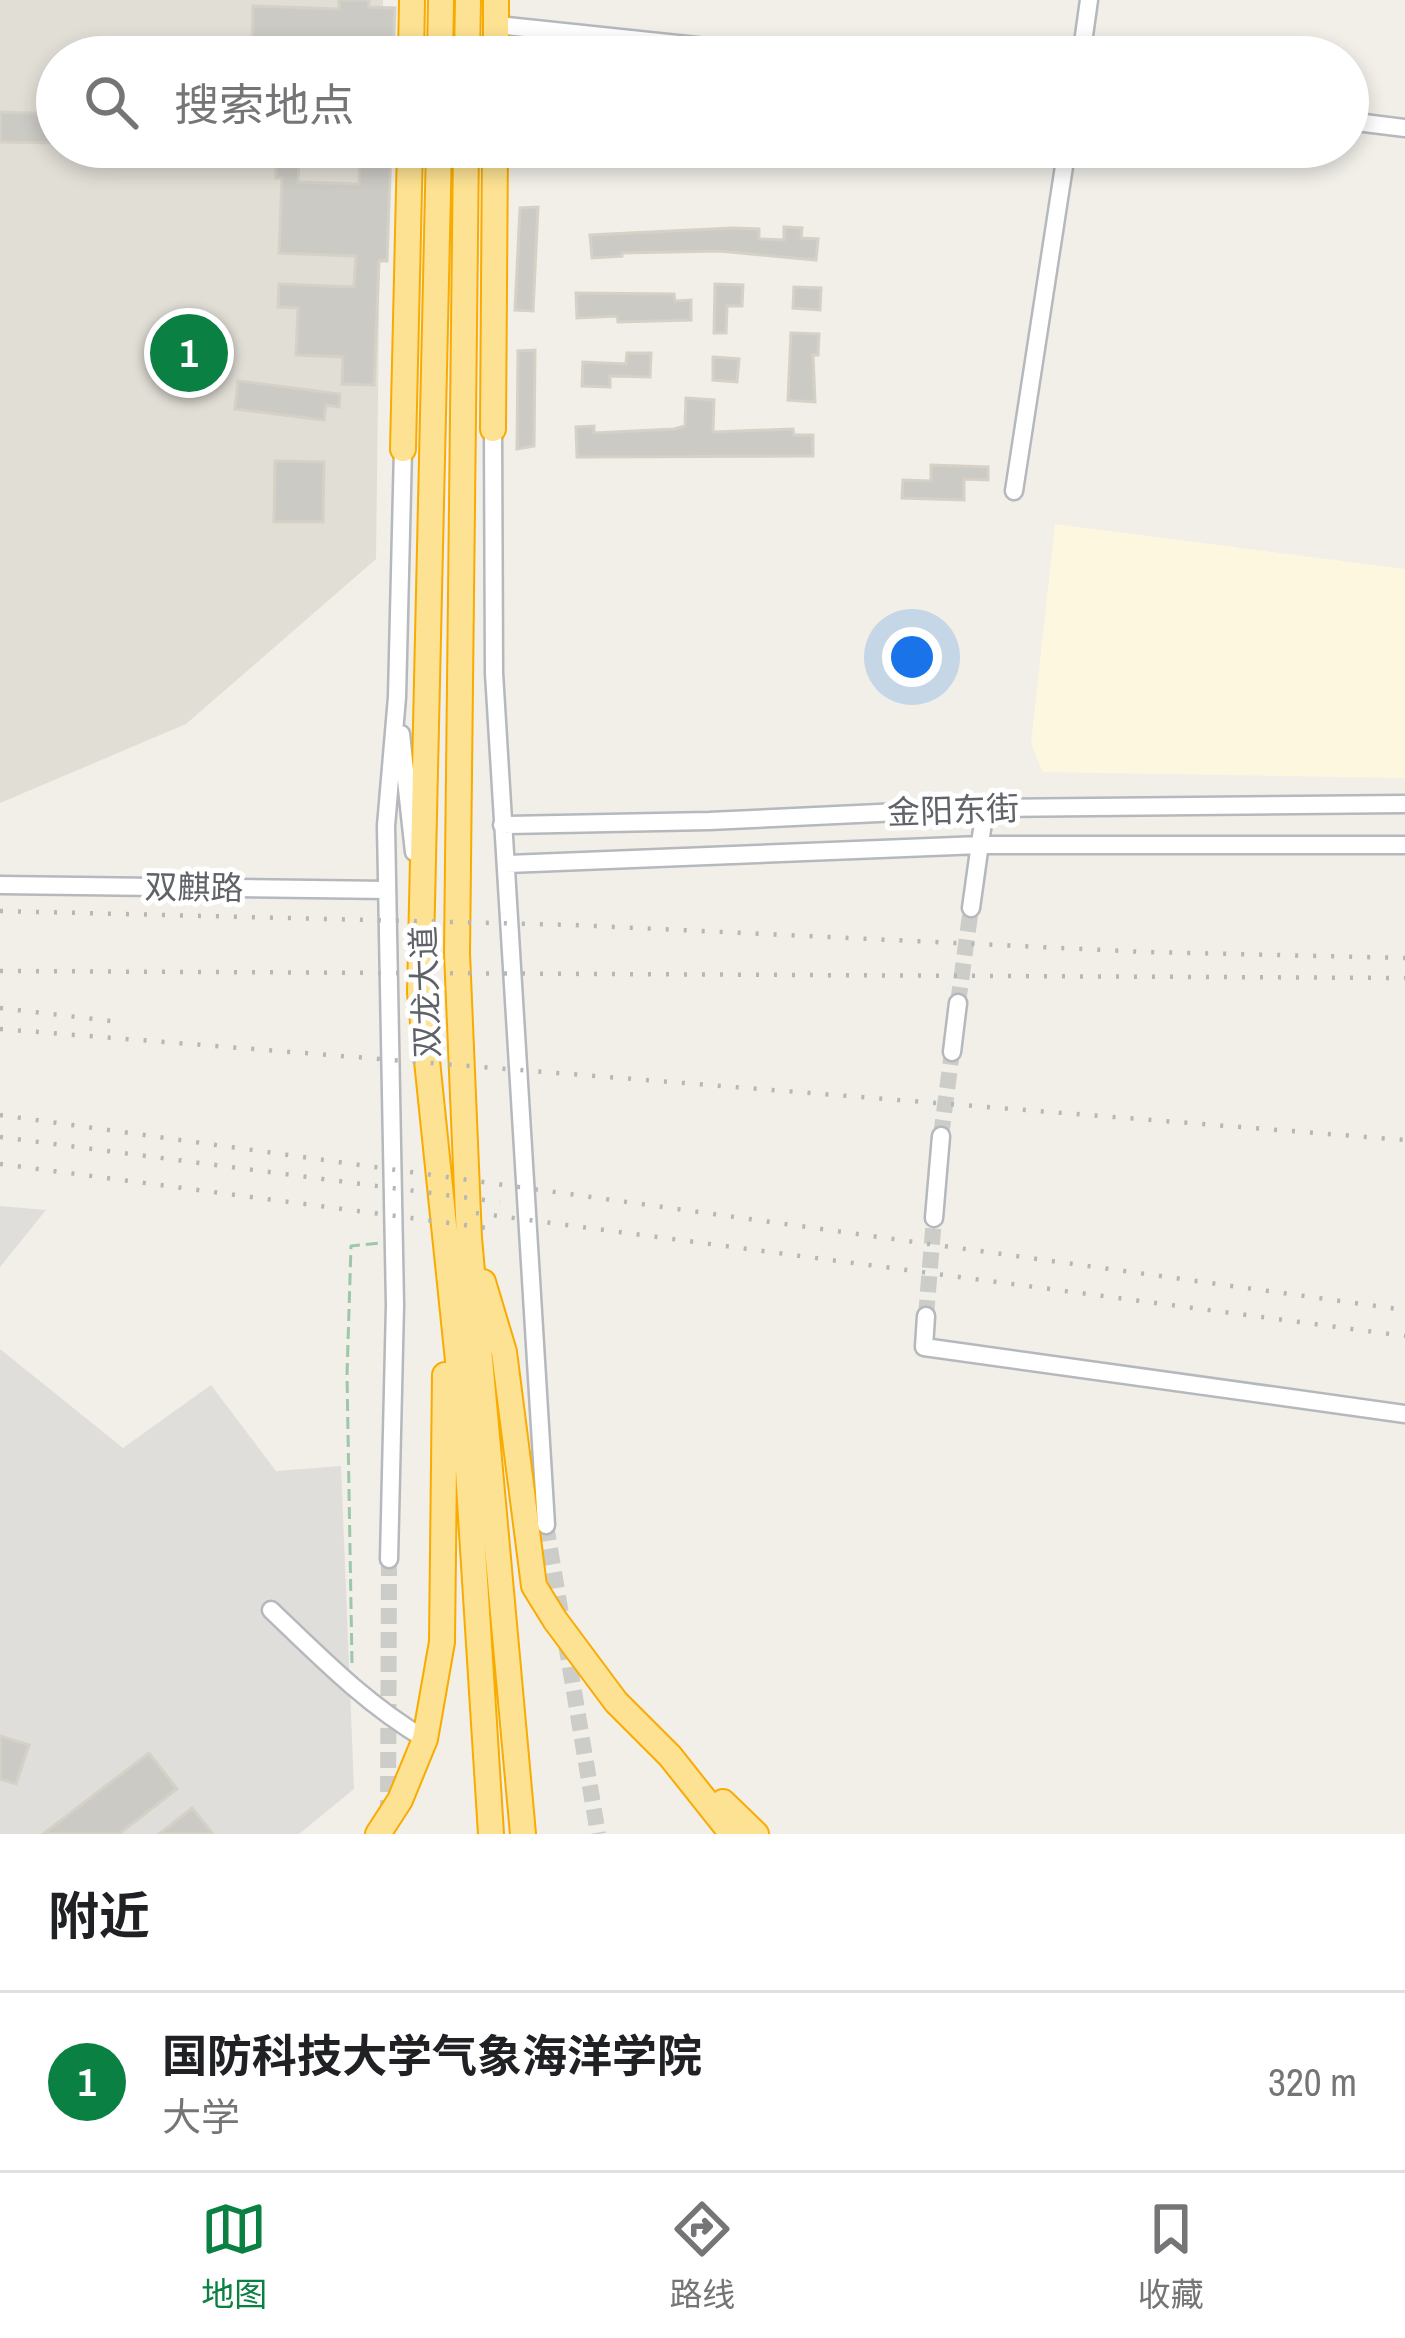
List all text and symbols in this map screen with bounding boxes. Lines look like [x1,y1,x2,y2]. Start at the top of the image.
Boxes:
search box [36,36,1369,168]
icon: search [78,69,144,135]
text: 搜索地点 [174,74,354,135]
pin: 1 [150,308,228,398]
your location [882,627,942,687]
street label: 金阳东街 [886,786,1020,834]
street label: 双麒路 [144,864,244,910]
street label: 双龙大道 [401,925,449,1059]
text: 附近 [48,1881,150,1950]
text: 国防科技大学气象海洋学院 [162,2025,702,2086]
text: 1 [78,2056,96,2108]
text: 320 m [1268,2056,1357,2108]
text: 大学 [162,2091,240,2143]
tab: 地图 [201,2196,267,2316]
tab: 路线 [669,2196,735,2316]
tab: 收藏 [1138,2196,1204,2316]

